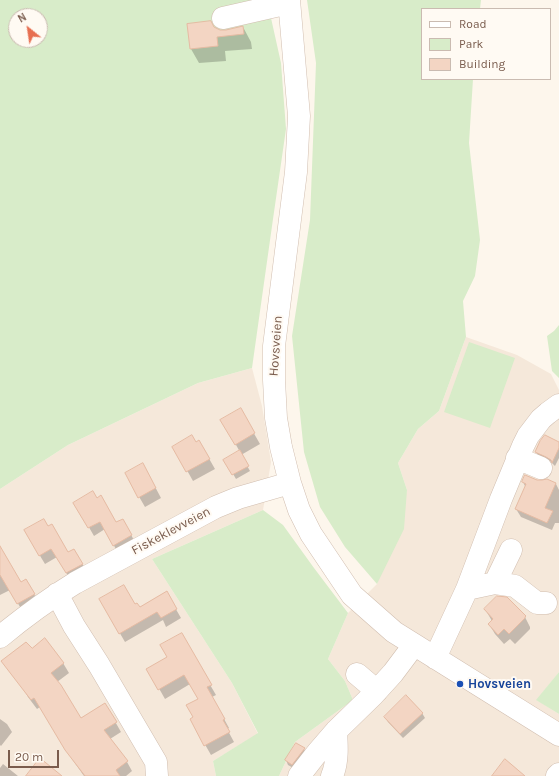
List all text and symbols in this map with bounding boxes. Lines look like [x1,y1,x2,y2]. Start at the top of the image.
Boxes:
north arrow [8,8,48,48]
legend [421,8,551,80]
text: N [16,10,29,26]
text: Road [459,17,487,31]
text: Park [459,37,483,51]
text: Building [459,57,505,71]
street label: Hovsveien [266,315,286,377]
street label: Fiskeklevveien [129,504,213,558]
place label: Hovsveien [468,676,531,692]
marker: Hovsveien [455,679,465,689]
scale bar [10,742,61,768]
text: 20 m [15,750,43,764]

